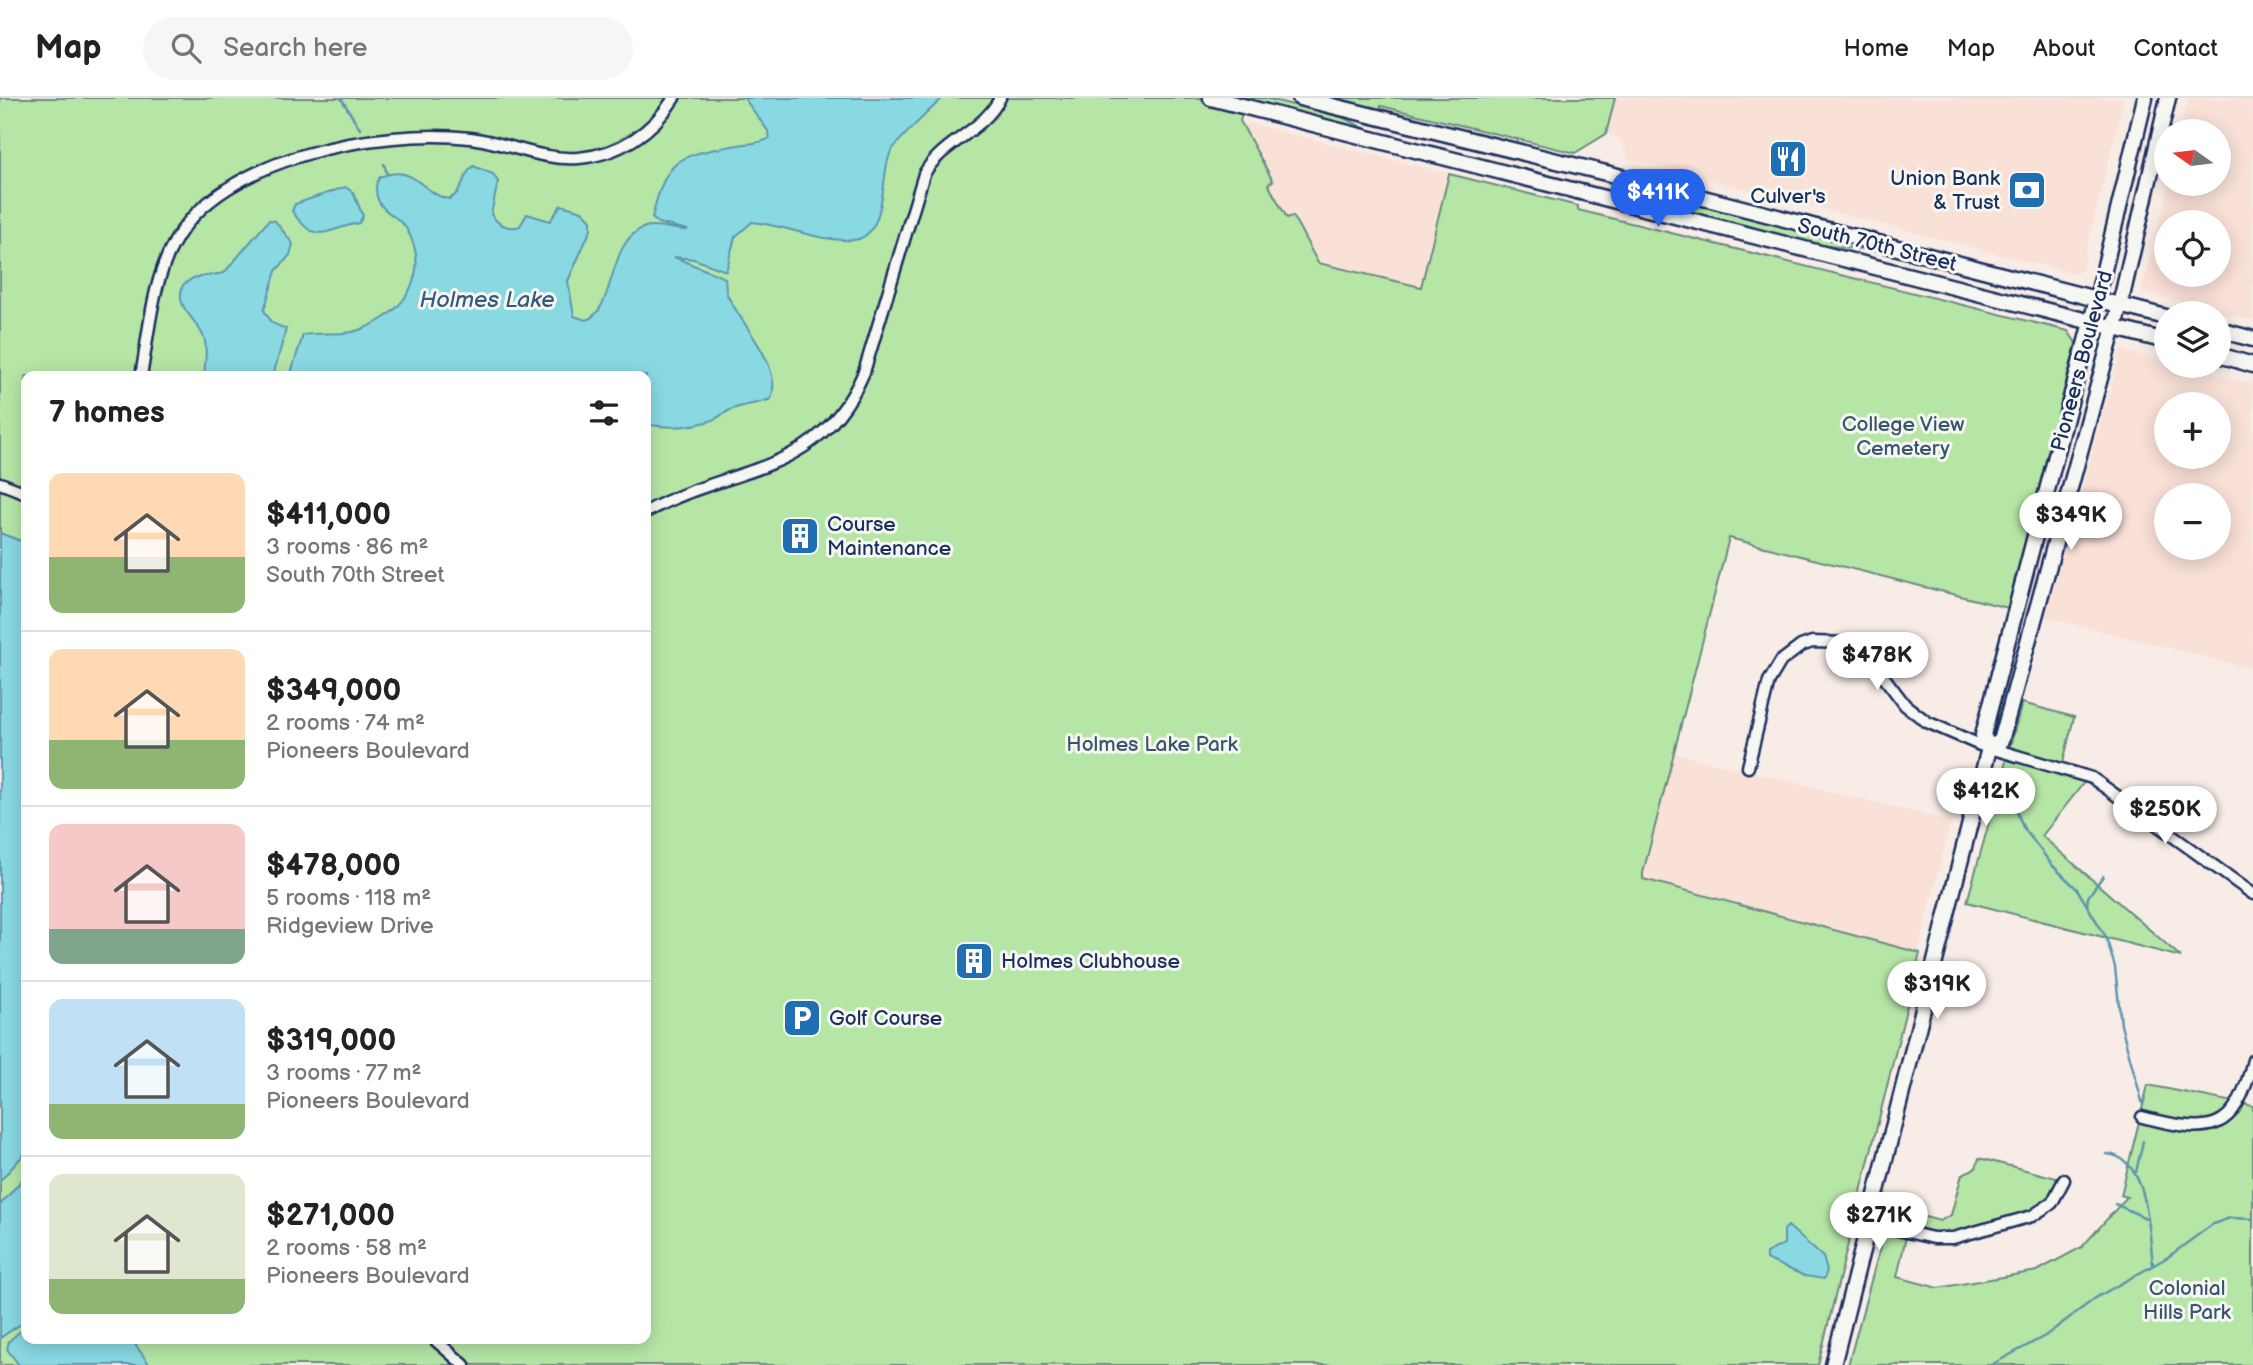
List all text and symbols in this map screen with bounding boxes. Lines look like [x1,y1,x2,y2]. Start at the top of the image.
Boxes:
search box [143,17,633,80]
text: Map [35,28,101,68]
icon: search [167,29,205,67]
text: Search here [223,33,367,64]
text: Home [1844,34,1909,63]
text: Map [1947,34,1995,63]
text: About [2033,34,2095,63]
text: Contact [2133,34,2218,63]
north arrow [2154,119,2231,196]
map controls [2154,119,2231,560]
restaurant icon: Culver's [1767,138,1809,180]
place label: Union Bank & Trust [1890,166,2001,215]
bank icon: Union Bank & Trust [2006,169,2048,211]
pin: $411K [1609,170,1707,229]
text: $411K [1626,178,1690,206]
place label: Culver's [1750,184,1826,209]
button: locate [2154,210,2231,287]
street label: South 70th Street [1795,213,1960,277]
street label: Pioneers Boulevard [2046,268,2118,454]
water label: Holmes Lake [419,286,555,314]
button: layers [2154,301,2231,378]
button: + [2154,392,2231,469]
icon: filters [585,394,623,432]
text: 7 homes [49,395,165,431]
park label: College View Cemetery [1842,412,1964,461]
button: − [2154,483,2231,560]
pin: $349K [2022,492,2120,552]
text: $411,000 [266,497,391,533]
icon: home [105,501,189,585]
text: $349K [2035,501,2107,529]
place label: Course Maintenance [827,512,951,561]
building icon: Course Maintenance [779,515,821,557]
text: 3 rooms · 86 m² [266,533,428,561]
text: South 70th Street [266,561,444,589]
pin: $478K [1828,632,1926,692]
text: $478K [1842,641,1912,669]
text: $349,000 [266,673,401,709]
icon: home [105,677,189,761]
text: 2 rooms · 74 m² [266,709,425,737]
park label: Holmes Lake Park [1066,732,1238,757]
text: Pioneers Boulevard [266,737,470,765]
pin: $412K [1937,768,2035,828]
text: $412K [1952,777,2020,805]
pin: $250K [2116,786,2214,846]
text: $250K [2129,795,2201,823]
text: $478,000 [266,848,401,884]
icon: home [105,852,189,936]
text: 5 rooms · 118 m² [266,884,431,912]
text: Ridgeview Drive [266,912,434,940]
building icon: Holmes Clubhouse [953,940,995,982]
place label: Holmes Clubhouse [1001,949,1180,974]
pin: $319K [1888,962,1986,1021]
text: $319K [1903,970,1971,998]
parking icon: Golf Course [781,997,823,1039]
place label: Golf Course [829,1006,942,1031]
text: $319,000 [266,1023,396,1059]
icon: home [105,1027,189,1111]
text: 3 rooms · 77 m² [266,1059,422,1087]
text: Pioneers Boulevard [266,1087,470,1115]
pin: $271K [1830,1192,1928,1252]
text: $271,000 [266,1198,395,1234]
text: $271K [1846,1201,1912,1229]
icon: home [105,1202,189,1286]
text: 2 rooms · 58 m² [266,1234,427,1262]
text: Pioneers Boulevard [266,1262,470,1290]
park label: Colonial Hills Park [2143,1276,2232,1325]

